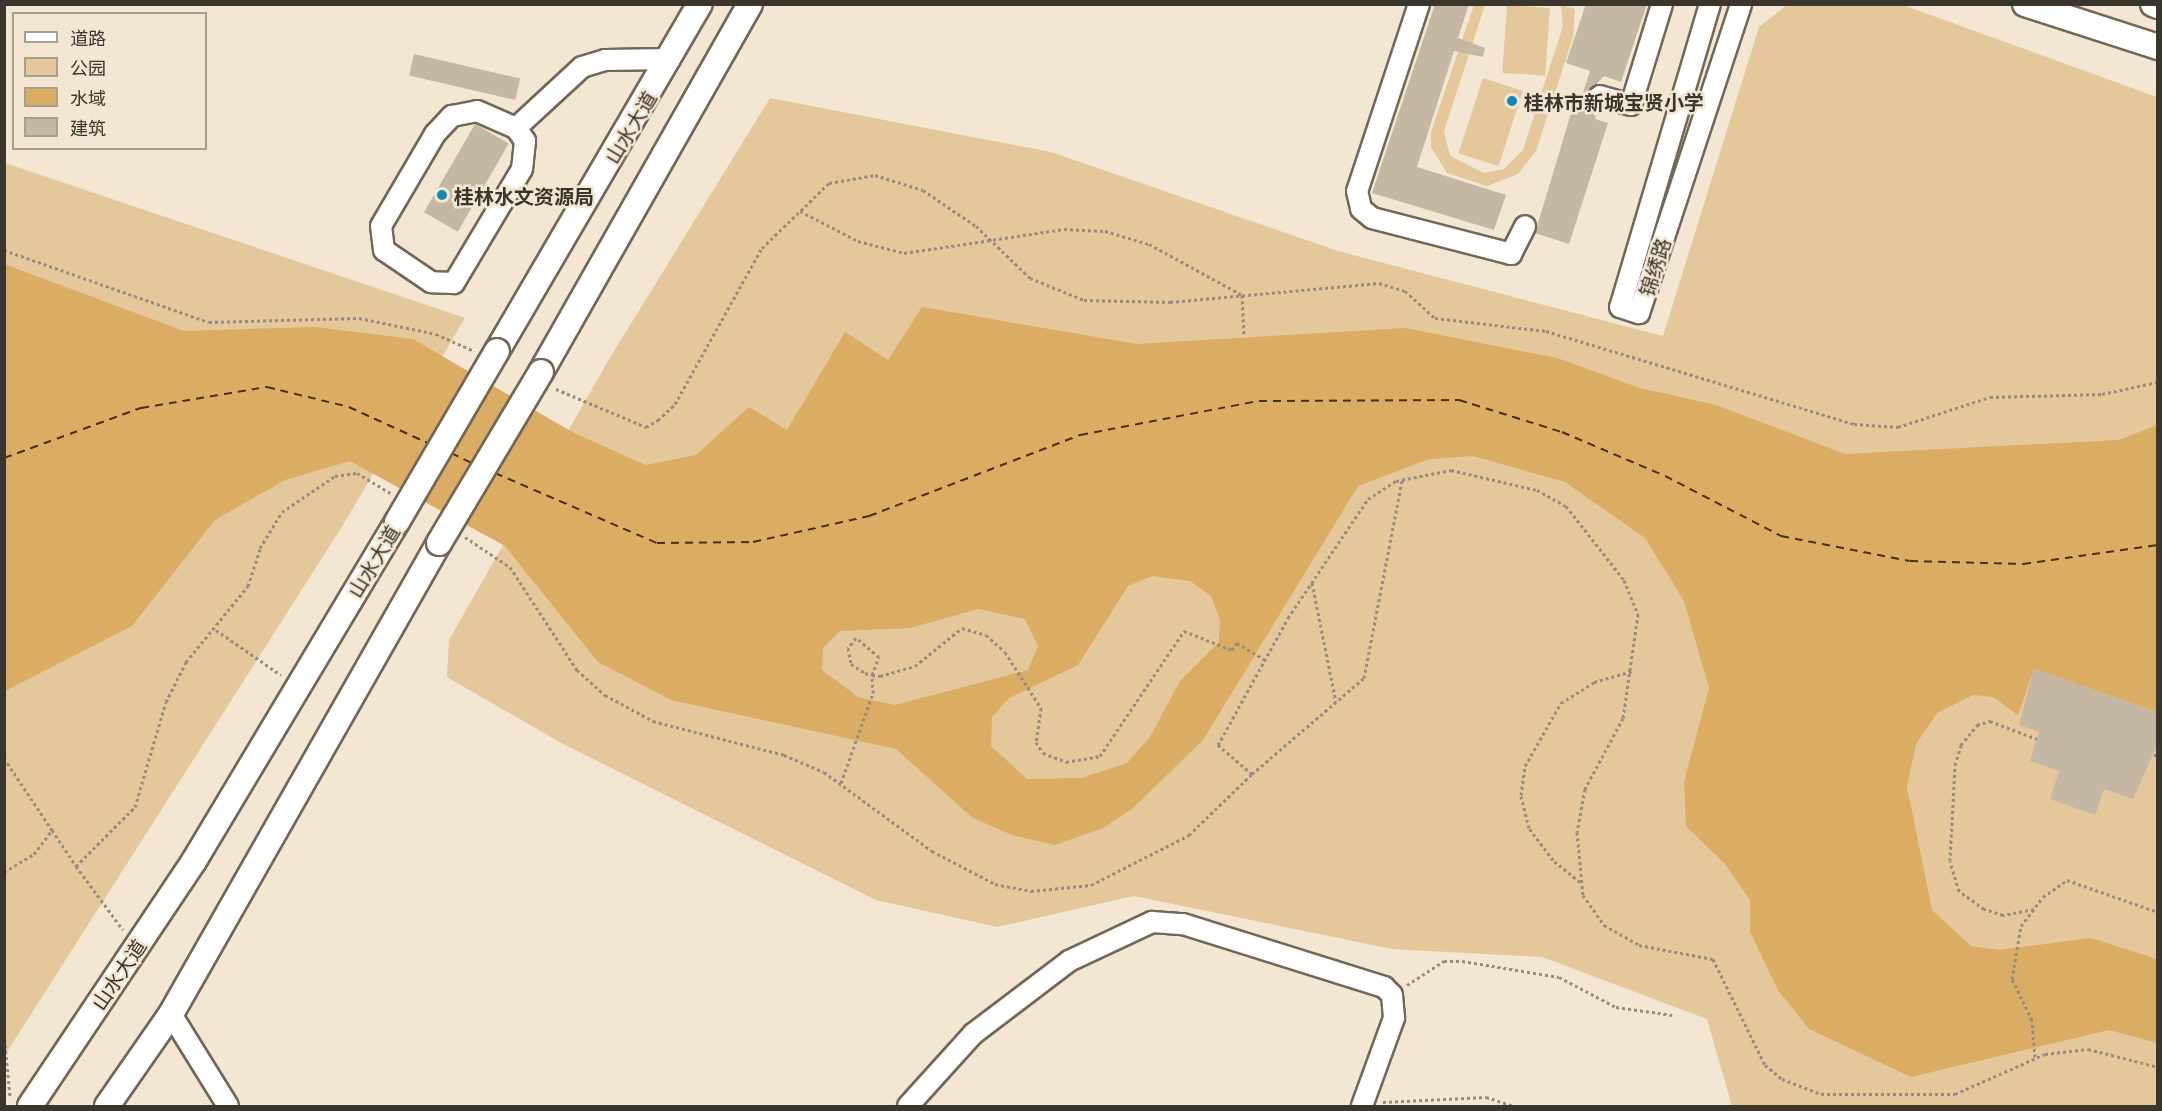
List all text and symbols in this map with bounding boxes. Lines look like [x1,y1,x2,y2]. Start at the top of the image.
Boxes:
legend [12,12,207,150]
text: 道路 [70,24,106,51]
text: 公园 [70,54,106,81]
text: 水域 [70,84,106,111]
street label: 山水大道 [599,87,661,167]
place label: 桂林市新城宝贤小学 [1524,89,1704,113]
marker: 桂林市新城宝贤小学 [1505,94,1519,108]
text: 建筑 [70,114,106,141]
place label: 桂林水文资源局 [454,183,594,207]
marker: 桂林水文资源局 [435,188,449,202]
street label: 锦绣路 [1633,235,1675,299]
street label: 山水大道 [342,521,404,601]
street label: 山水大道 [86,934,150,1014]

